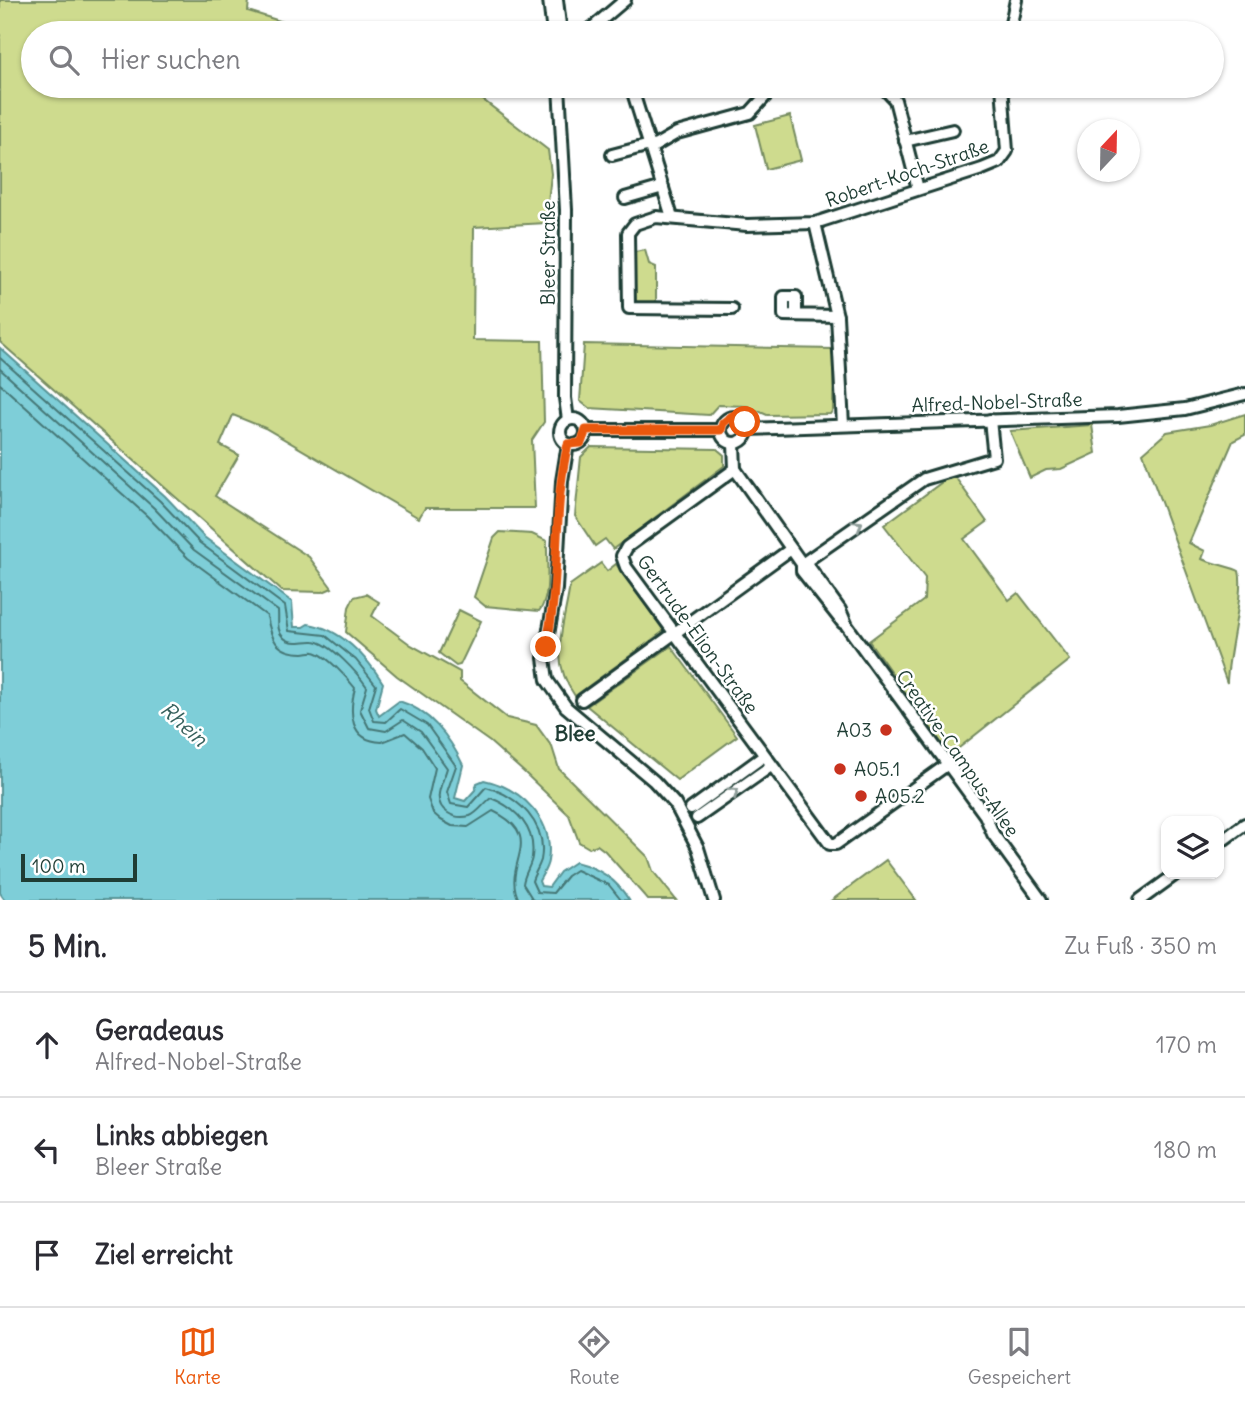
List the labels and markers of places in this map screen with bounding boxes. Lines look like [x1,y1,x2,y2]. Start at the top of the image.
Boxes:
place label: A03 [837,718,872,742]
marker: A03 [878,722,894,738]
place label: A05.1 [854,757,900,781]
marker: A05.1 [832,761,848,777]
place label: A05.2 [875,784,925,808]
marker: A05.2 [853,788,869,804]

